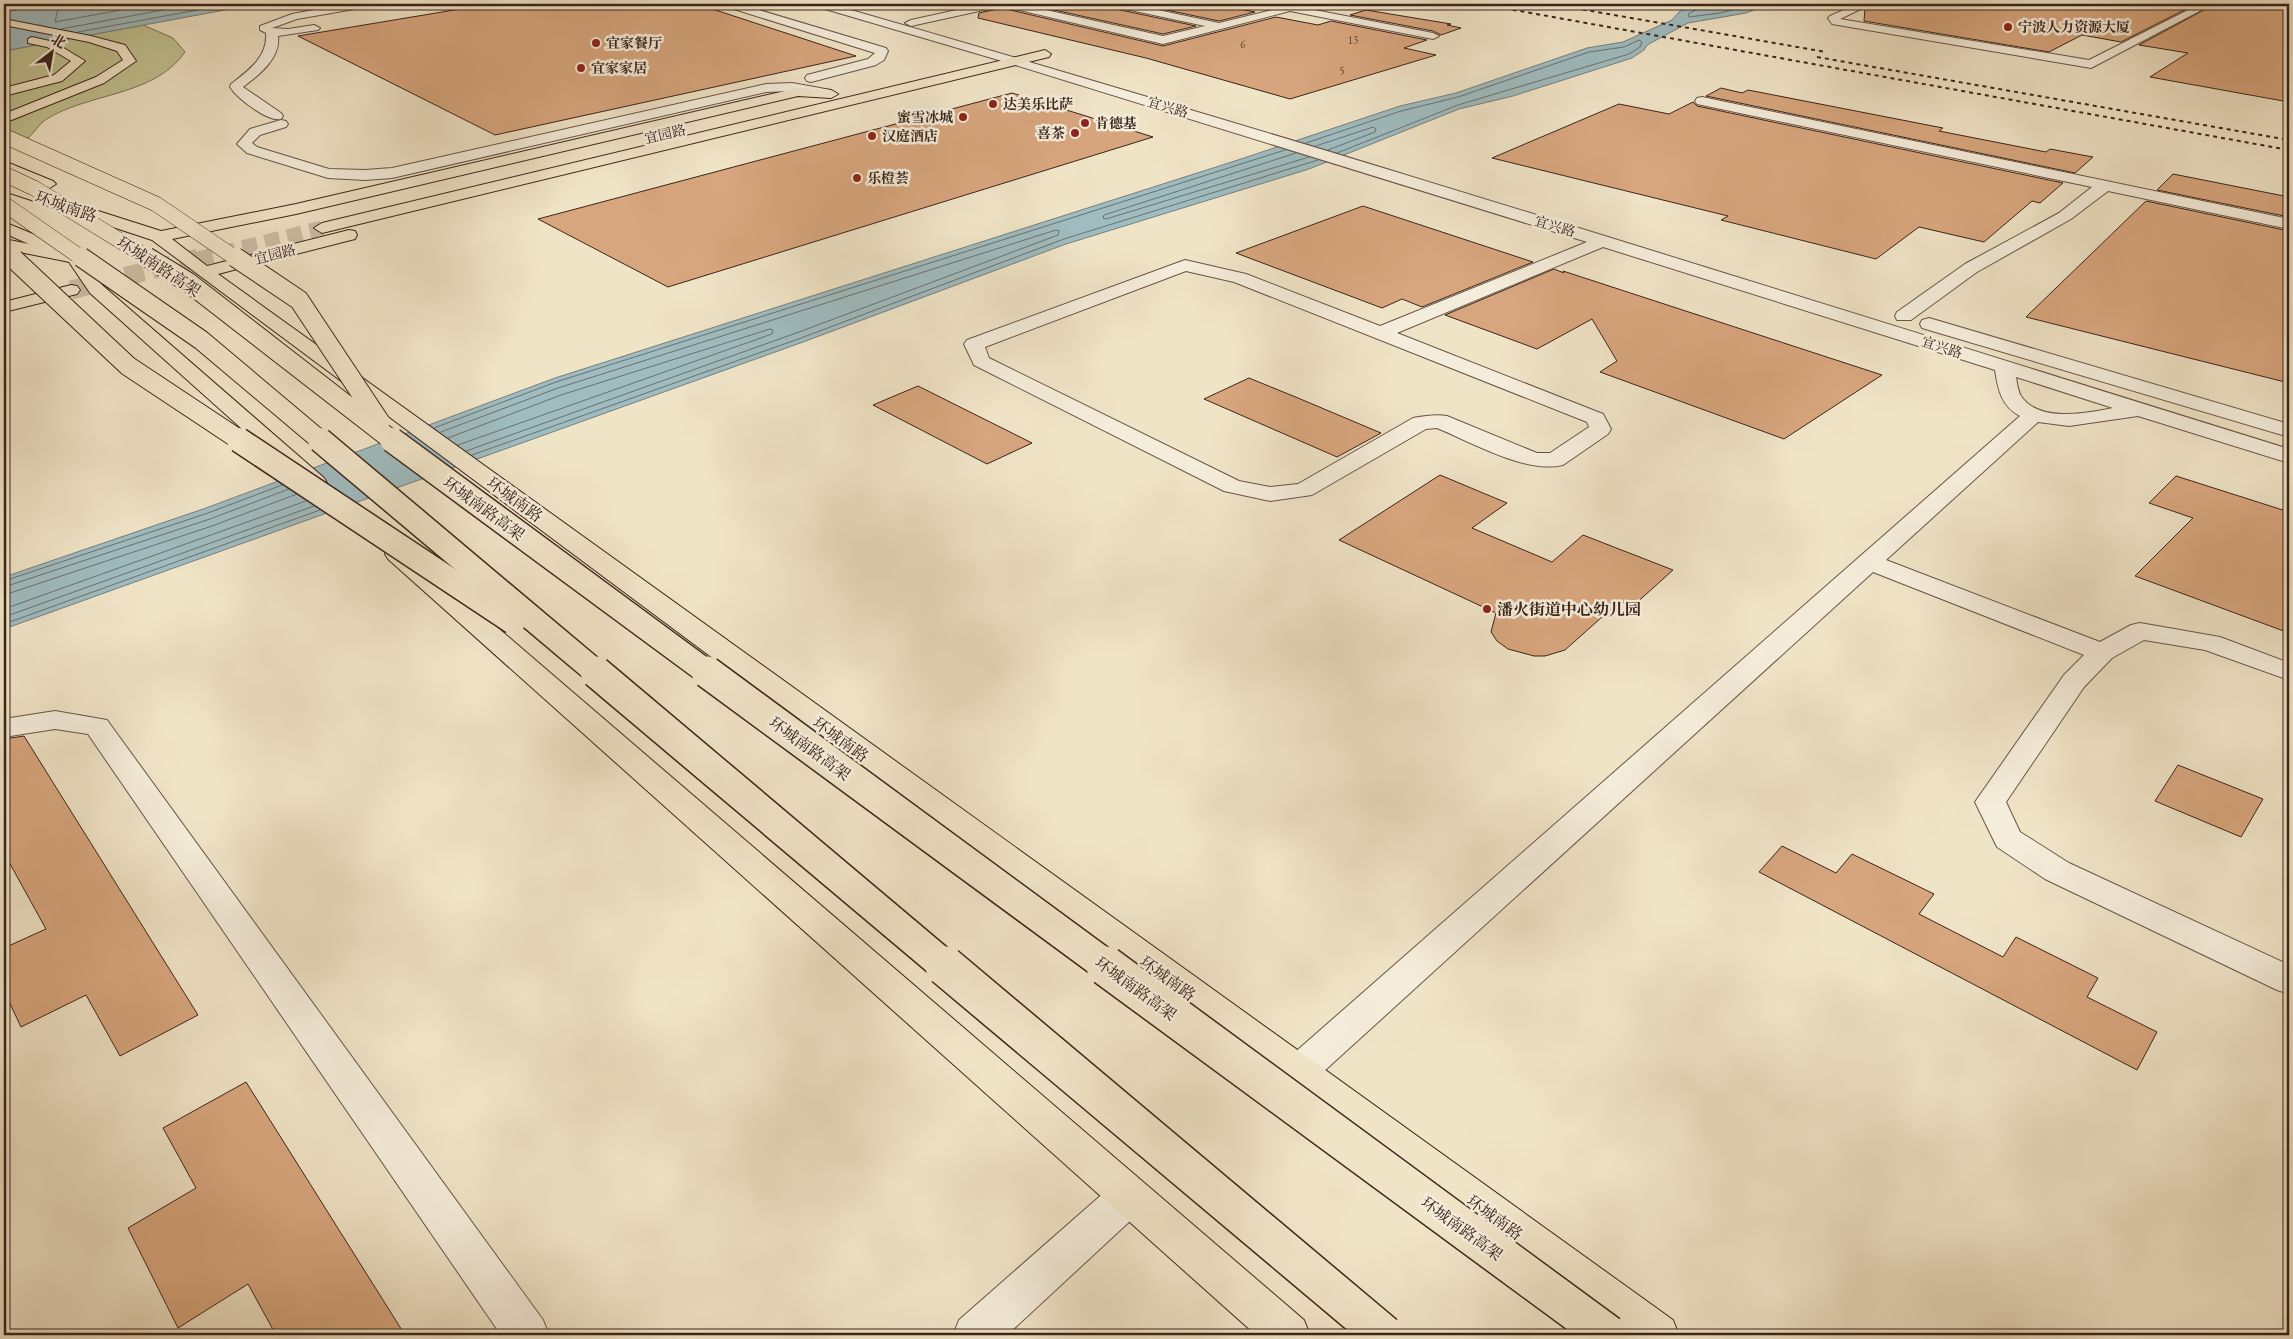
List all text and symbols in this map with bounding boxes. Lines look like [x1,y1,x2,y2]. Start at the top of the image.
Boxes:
place label: 宁波人力资源大厦 [2018,18,2130,36]
marker: 宁波人力资源大厦 [2002,21,2014,33]
north arrow [28,28,78,78]
text: 北 [48,30,69,52]
house number: 13 [1348,33,1358,47]
place label: 宜家餐厅 [606,34,662,52]
marker: 宜家餐厅 [590,37,602,49]
house number: 6 [1240,37,1246,51]
place label: 宜家家居 [591,59,647,77]
marker: 宜家家居 [575,62,587,74]
house number: 5 [1339,63,1345,77]
street label: 宜兴路 [1145,92,1191,122]
place label: 达美乐比萨 [1003,95,1073,113]
marker: 达美乐比萨 [987,98,999,110]
place label: 蜜雪冰城 [897,108,953,126]
marker: 蜜雪冰城 [957,111,969,123]
place label: 肯德基 [1095,114,1137,132]
marker: 肯德基 [1079,117,1091,129]
street label: 宜园路 [643,121,687,147]
place label: 喜茶 [1037,124,1065,142]
place label: 汉庭酒店 [882,127,938,145]
marker: 喜茶 [1069,127,1081,139]
marker: 汉庭酒店 [866,130,878,142]
place label: 乐橙荟 [867,169,909,187]
marker: 乐橙荟 [851,172,863,184]
street label: 环城南路 [32,186,100,227]
street label: 宜兴路 [1532,211,1578,241]
street label: 环城南路高架 [113,231,205,301]
street label: 宜园路 [252,240,298,268]
street label: 宜兴路 [1919,332,1965,362]
street label: 环城南路高架 [439,472,529,545]
street label: 环城南路 [483,472,547,527]
place label: 潘火街道中心幼儿园 [1497,599,1641,620]
marker: 潘火街道中心幼儿园 [1481,603,1493,615]
street label: 环城南路高架 [765,712,855,785]
street label: 环城南路 [809,712,873,767]
street label: 环城南路 [1136,951,1200,1006]
street label: 环城南路高架 [1091,952,1181,1025]
street label: 环城南路 [1463,1190,1527,1245]
street label: 环城南路高架 [1417,1192,1507,1265]

